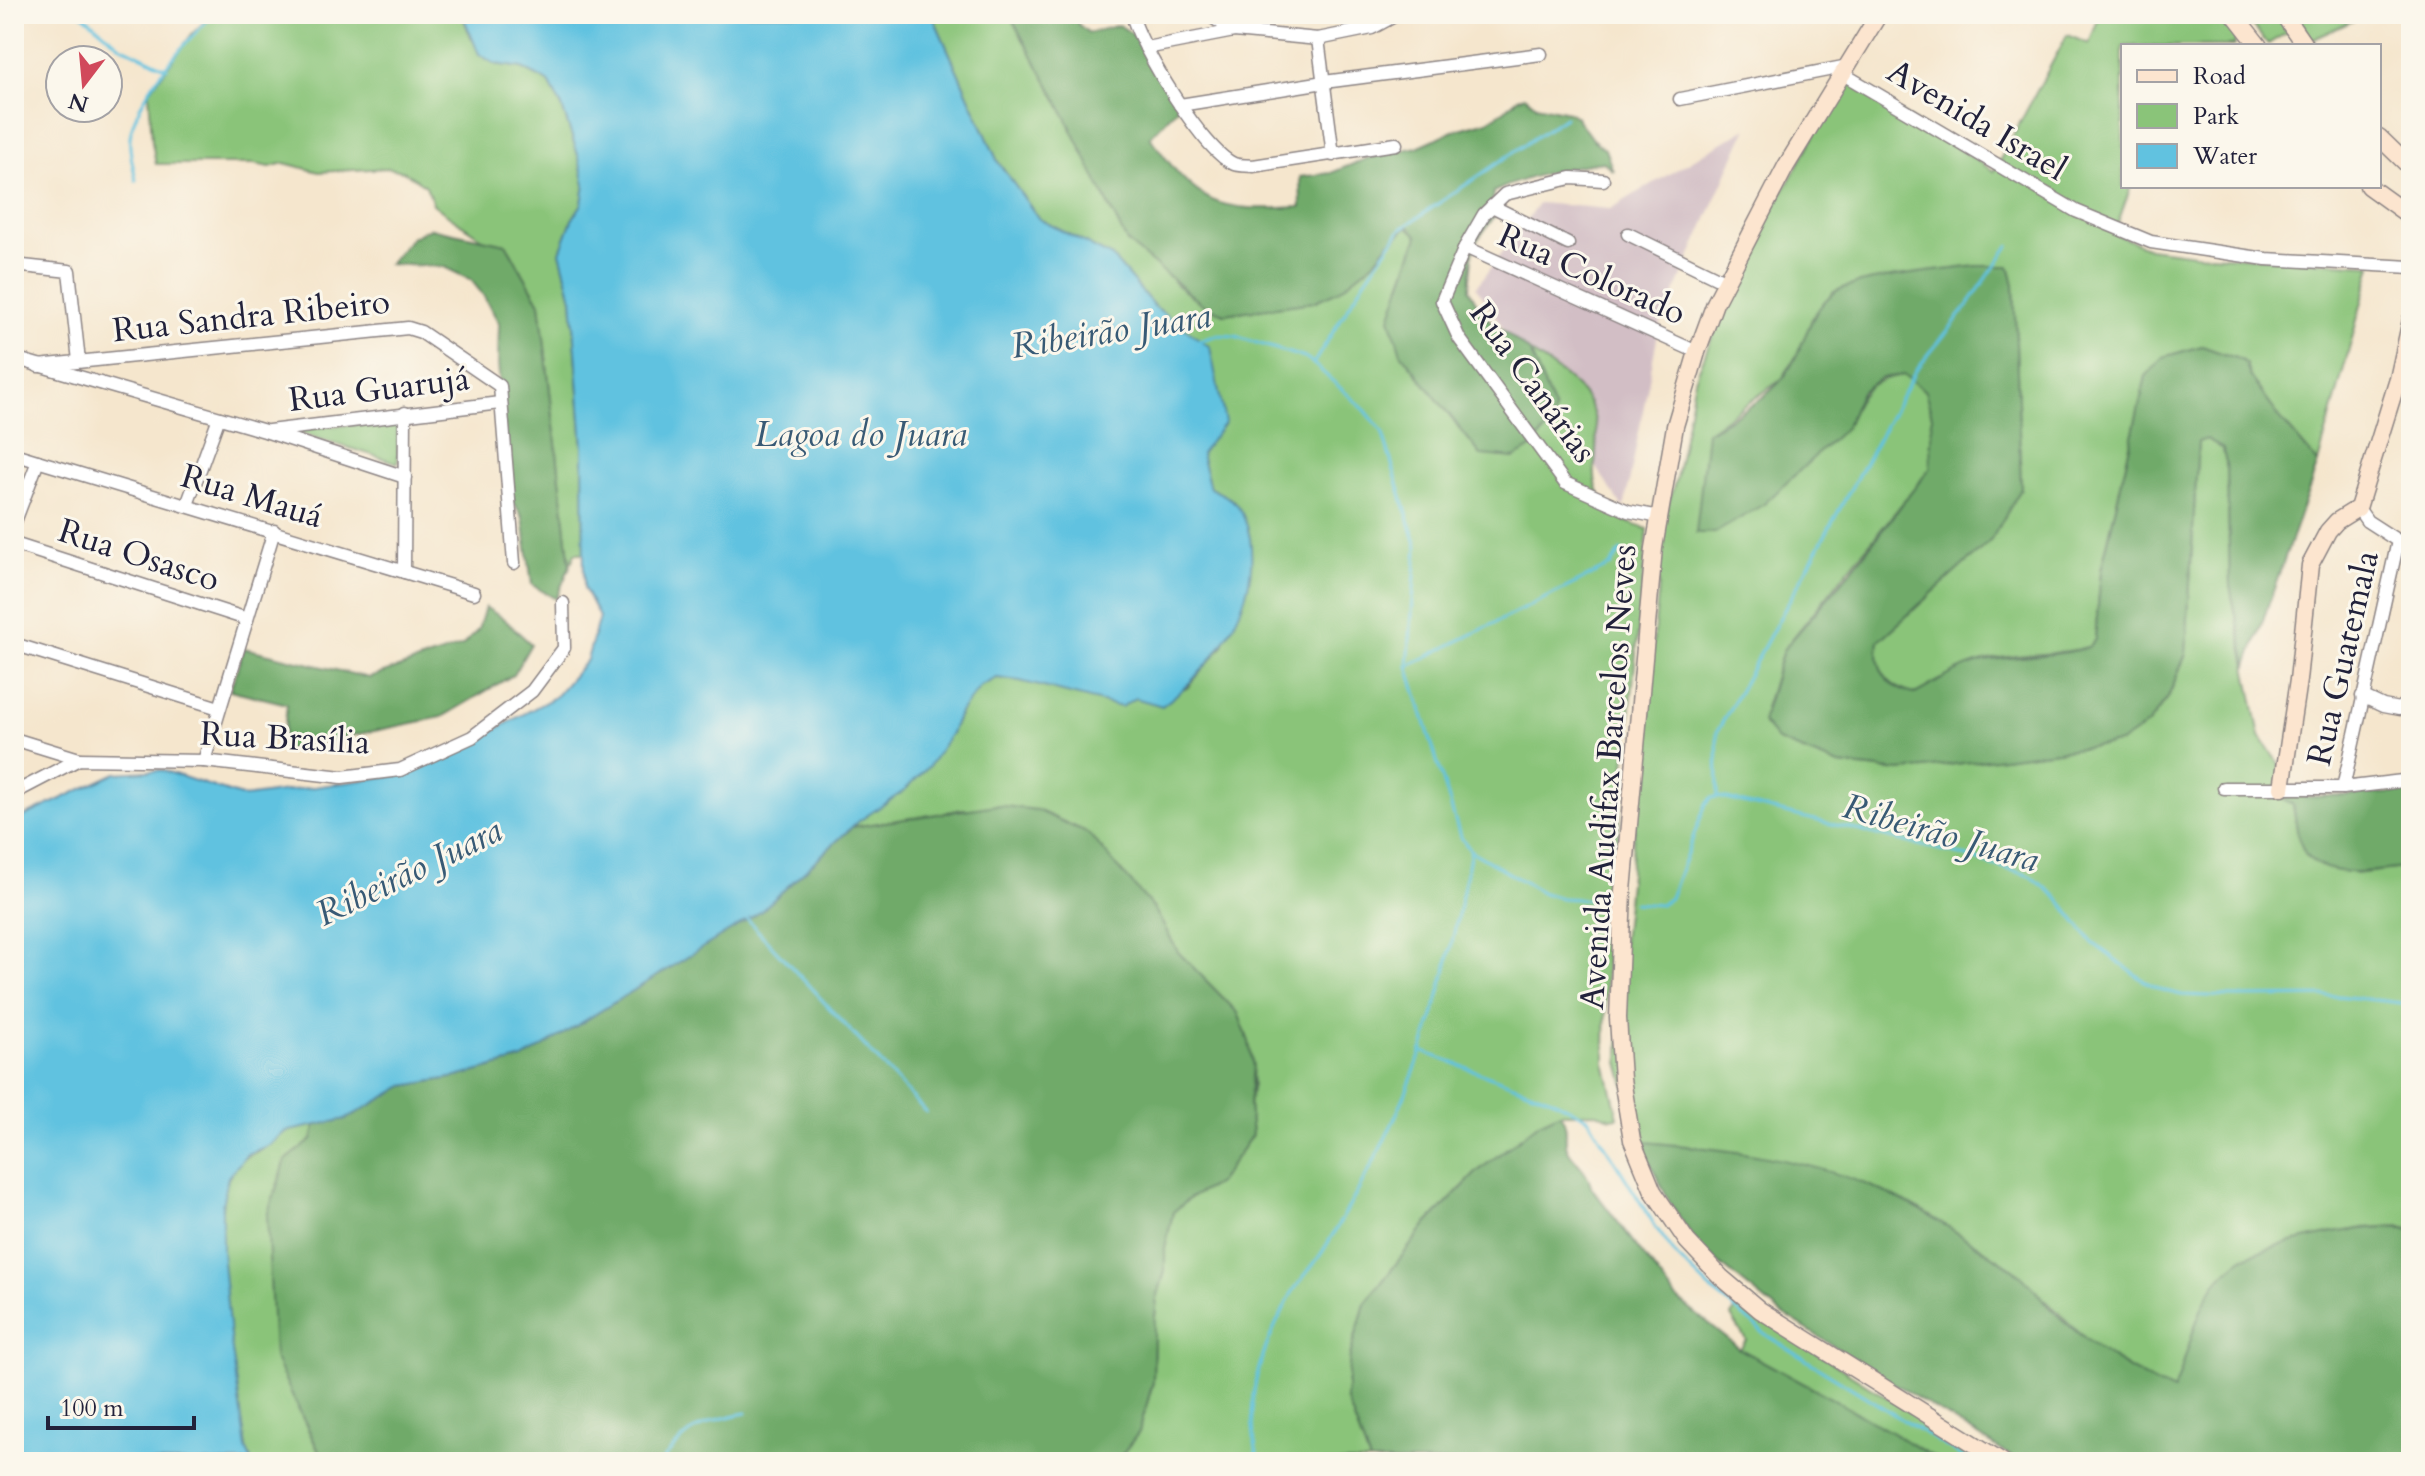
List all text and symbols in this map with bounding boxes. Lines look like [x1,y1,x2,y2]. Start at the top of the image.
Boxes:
north arrow [44,44,124,124]
legend [2121,44,2381,188]
street label: Avenida Israel [1879,48,2076,192]
text: Road [2193,60,2246,93]
text: N [65,85,92,119]
text: Park [2193,100,2239,133]
text: Water [2192,140,2257,173]
street label: Rua Colorado [1491,212,1693,336]
street label: Rua Sandra Ribeiro [110,279,392,353]
water label: Ribeirão Juara [1008,291,1214,371]
street label: Rua Canárias [1459,292,1607,472]
street label: Rua Guarujá [286,355,472,423]
water label: Lagoa do Juara [755,410,967,459]
street label: Rua Mauá [175,453,329,539]
street label: Rua Osasco [53,507,225,603]
street label: Avenida Audifax Barcelos Neves [1569,543,1647,1011]
street label: Rua Guatemala [2296,546,2390,770]
street label: Rua Brasília [199,711,371,765]
water label: Ribeirão Juara [1837,782,2045,884]
water label: Ribeirão Juara [308,806,510,938]
scale bar [48,1380,194,1430]
text: 100 m [60,1392,124,1425]

